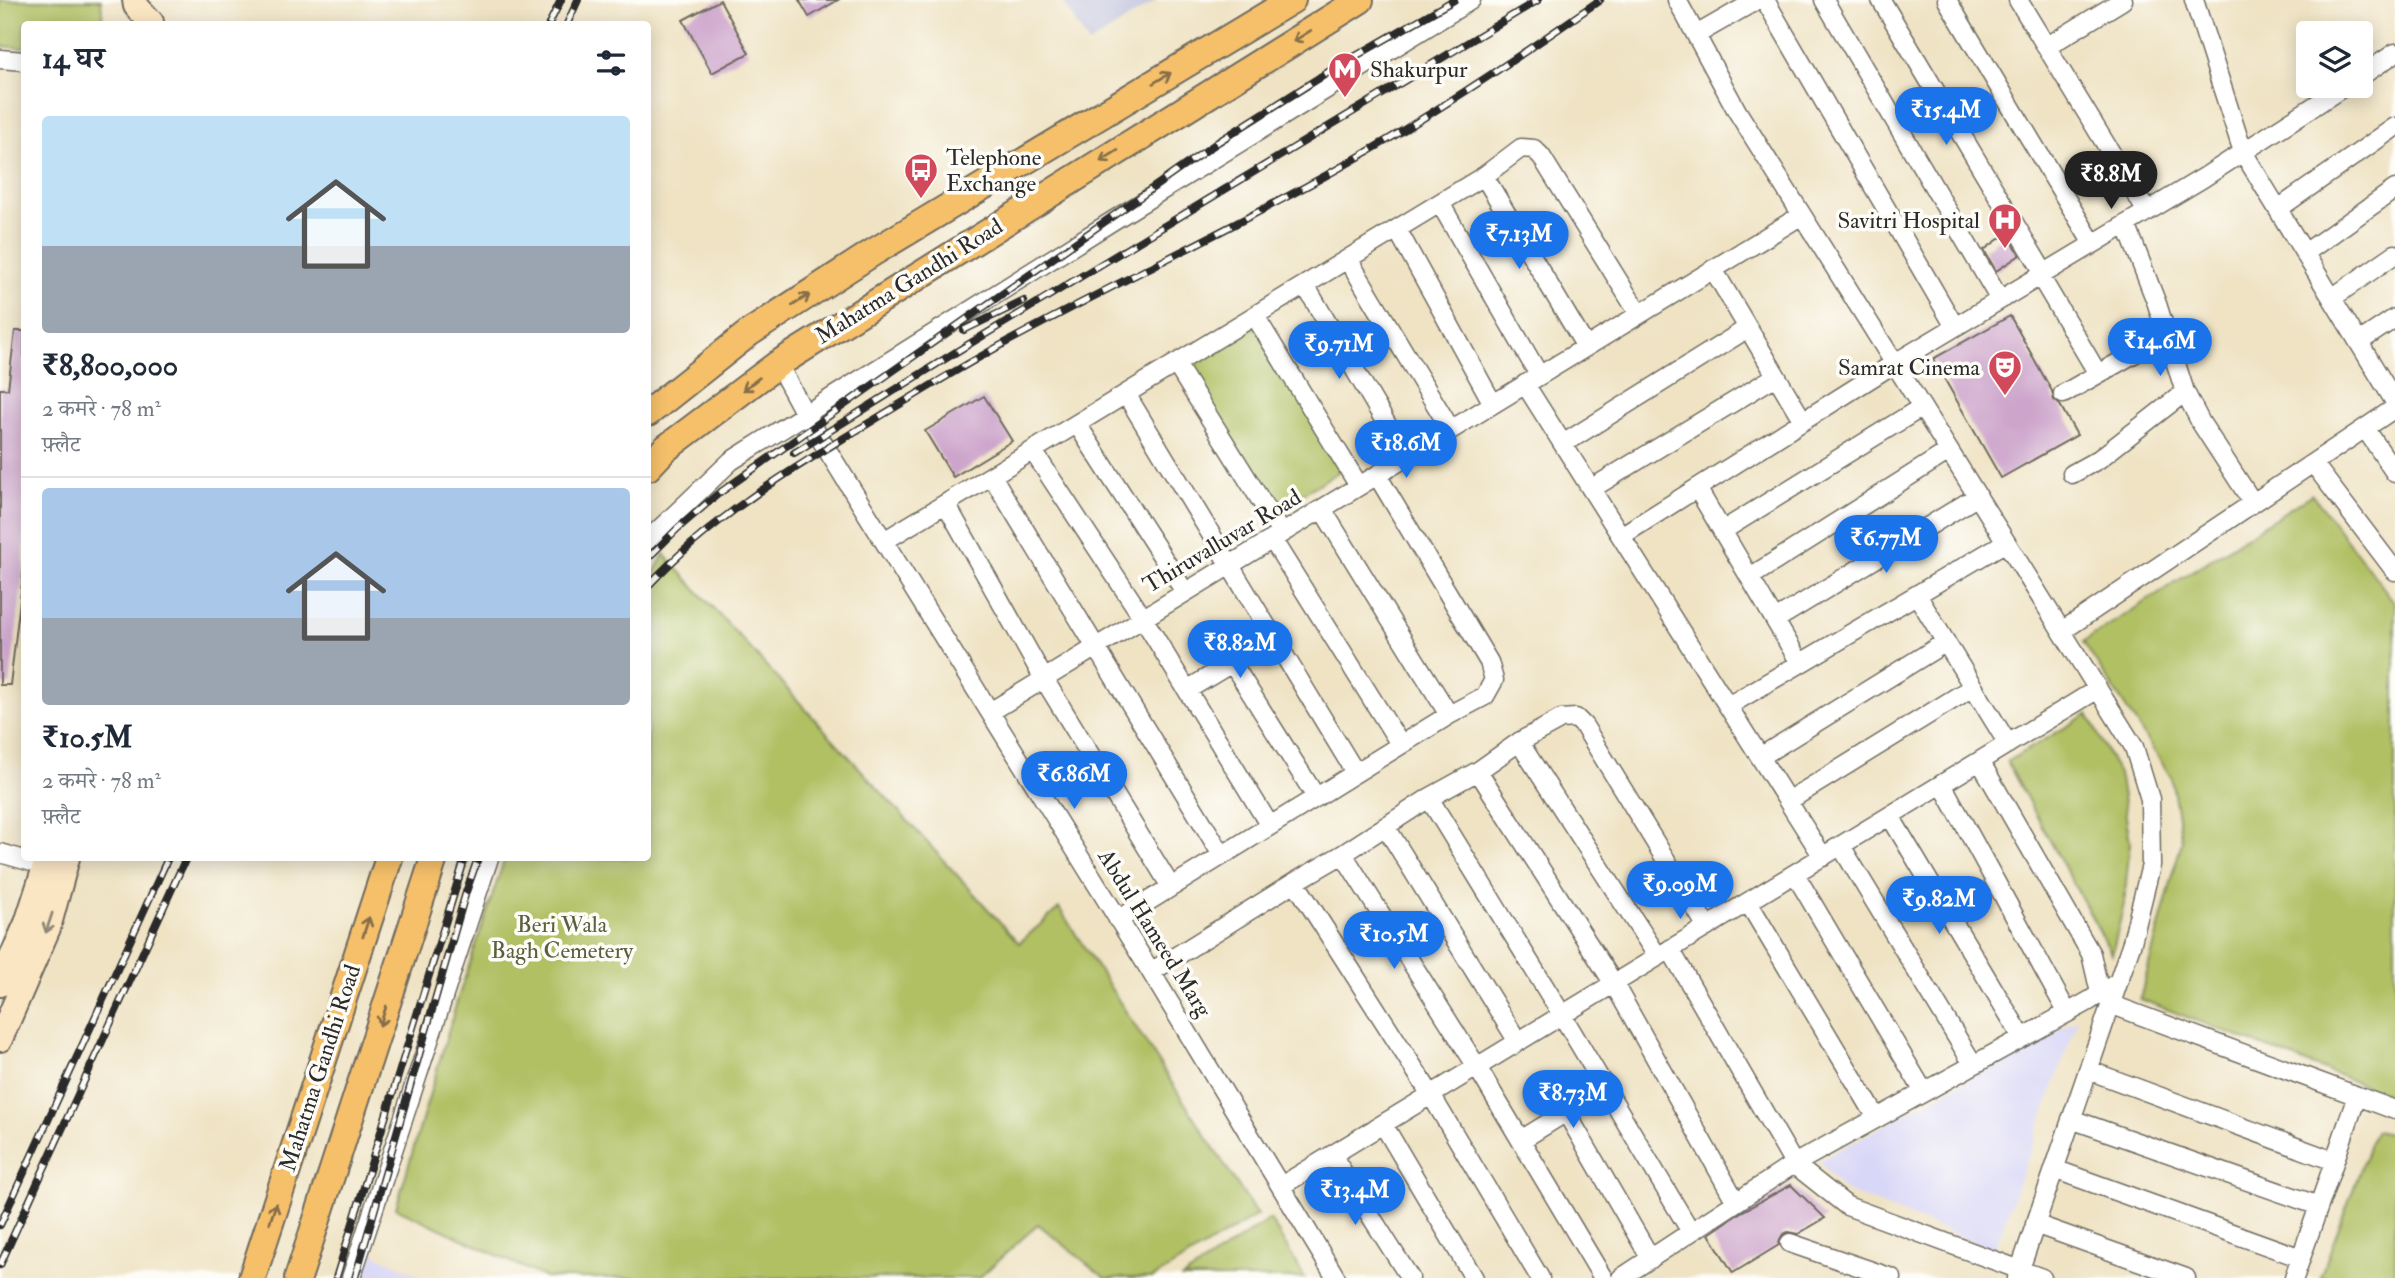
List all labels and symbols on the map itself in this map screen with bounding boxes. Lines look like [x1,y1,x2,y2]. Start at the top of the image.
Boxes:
one-way arrow [1292,30,1312,44]
metro station icon: Shakurpur [1326,50,1364,99]
place label: Shakurpur [1370,55,1468,85]
one-way arrow [1151,71,1171,85]
pin: ₹15.4M [1889,88,2003,147]
place label: Telephone Exchange [946,143,1042,198]
one-way arrow [1099,150,1119,164]
bus stop icon: Telephone Exchange [902,151,940,200]
pin: ₹8.8M [2062,152,2160,211]
hospital icon: Savitri Hospital [1986,201,2024,250]
place label: Savitri Hospital [1837,206,1980,236]
street label: Mahatma Gandhi Road [810,212,1008,350]
pin: ₹7.13M [1462,212,1576,271]
one-way arrow [791,292,810,307]
pin: ₹14.6M [2103,318,2217,378]
pin: ₹9.71M [1282,322,1396,381]
theatre icon: Samrat Cinema [1986,348,2024,397]
place label: Samrat Cinema [1838,353,1981,382]
one-way arrow [743,376,761,391]
pin: ₹18.6M [1349,420,1463,480]
street label: Thiruvalluvar Road [1138,482,1306,600]
pin: ₹6.77M [1829,516,1943,575]
pin: ₹8.82M [1183,620,1297,680]
pin: ₹6.86M [1017,752,1131,811]
street label: Abdul Hameed Marg [1091,843,1219,1023]
pin: ₹9.09M [1623,862,1737,921]
pin: ₹9.82M [1882,876,1996,936]
park label: Beri Wala Bagh Cemetery [491,910,634,965]
one-way arrow [41,912,54,934]
pin: ₹10.5M [1337,912,1451,971]
one-way arrow [361,916,373,938]
street label: Mahatma Gandhi Road [273,961,367,1175]
one-way arrow [376,1004,388,1026]
pin: ₹8.73M [1516,1070,1630,1130]
pin: ₹13.4M [1298,1168,1412,1227]
one-way arrow [268,1202,281,1224]

